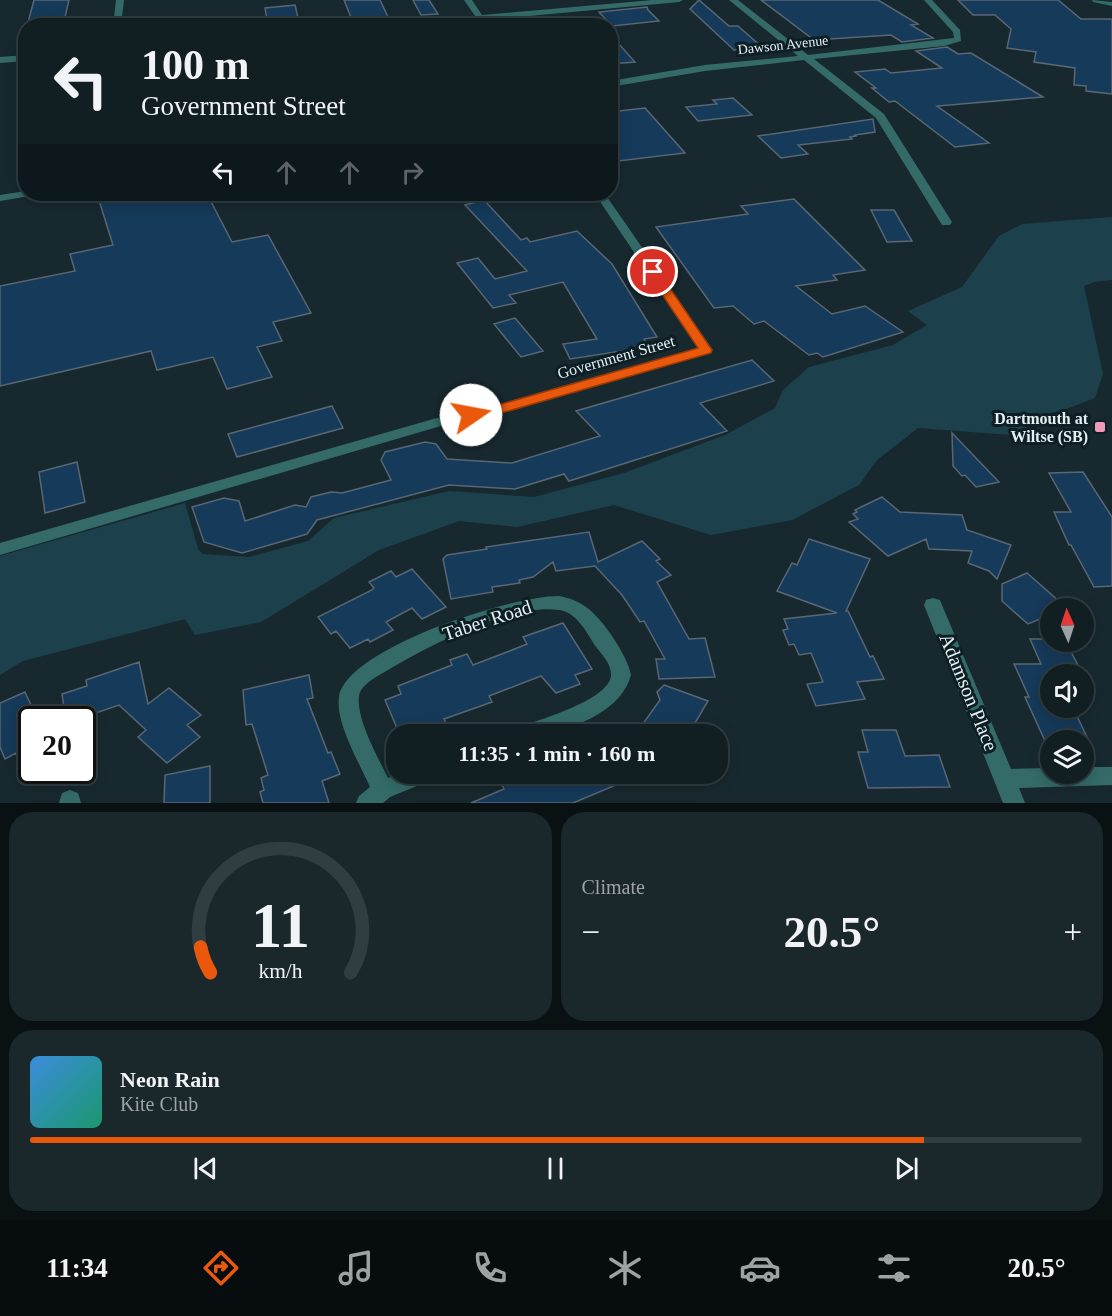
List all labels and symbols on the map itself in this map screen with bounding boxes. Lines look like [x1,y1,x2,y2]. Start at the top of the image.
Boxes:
street label: Dawson Avenue [737,33,829,57]
pin [627,246,678,297]
street label: Government Street [555,332,677,382]
position arrow [439,383,503,447]
place label: Dartmouth at Wiltse (SB) [994,410,1089,446]
marker: Dartmouth at Wiltse (SB) [1093,420,1107,434]
street label: Taber Road [440,595,534,645]
north arrow [1040,598,1094,652]
street label: Adamson Place [935,630,1003,754]
speed limit sign: 20 [18,706,96,784]

